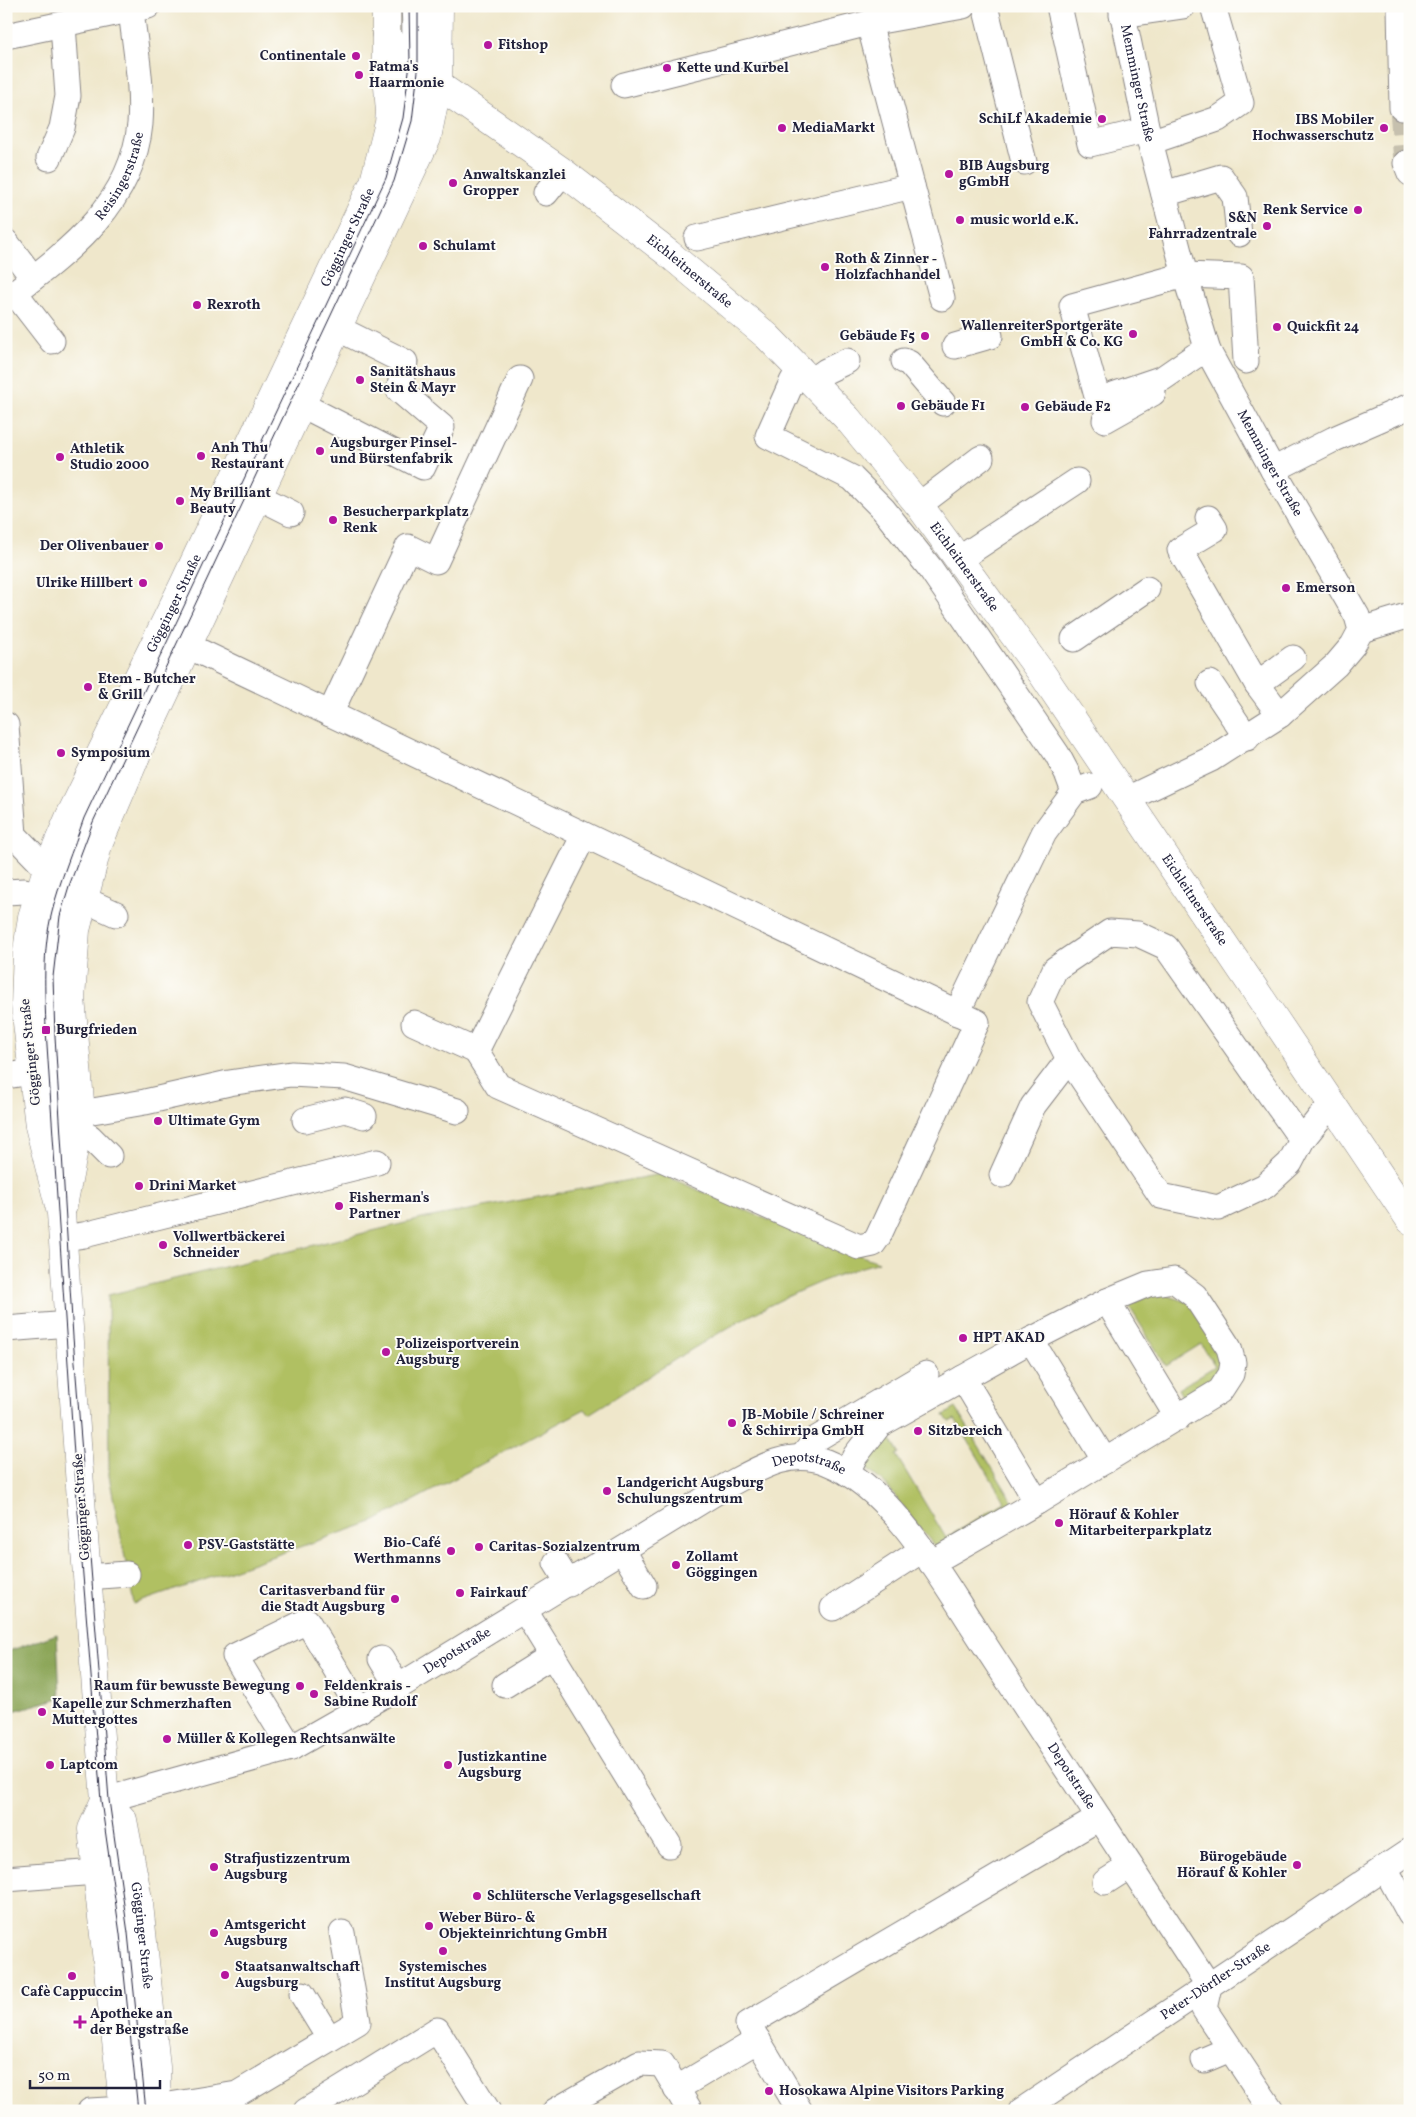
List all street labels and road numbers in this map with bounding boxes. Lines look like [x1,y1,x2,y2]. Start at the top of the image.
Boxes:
street label: Memminger Straße [1116,23,1159,145]
street label: Reisingerstraße [91,130,148,225]
street label: Gögginger Straße [316,184,379,290]
street label: Eichleitnerstraße [642,230,737,313]
street label: Memminger Straße [1232,406,1307,520]
street label: Eichleitnerstraße [925,518,1003,616]
street label: Gögginger Straße [142,551,206,656]
street label: Eichleitnerstraße [1157,850,1232,950]
street label: Gögginger Straße [16,997,46,1106]
street label: Depotstraße [769,1448,850,1480]
street label: Gögginger Straße [69,1452,95,1561]
street label: Depotstraße [420,1623,495,1679]
street label: Depotstraße [1043,1739,1100,1813]
street label: Gögginger Straße [126,1880,157,1990]
street label: Peter-Dörfler-Straße [1157,1937,1275,2025]

